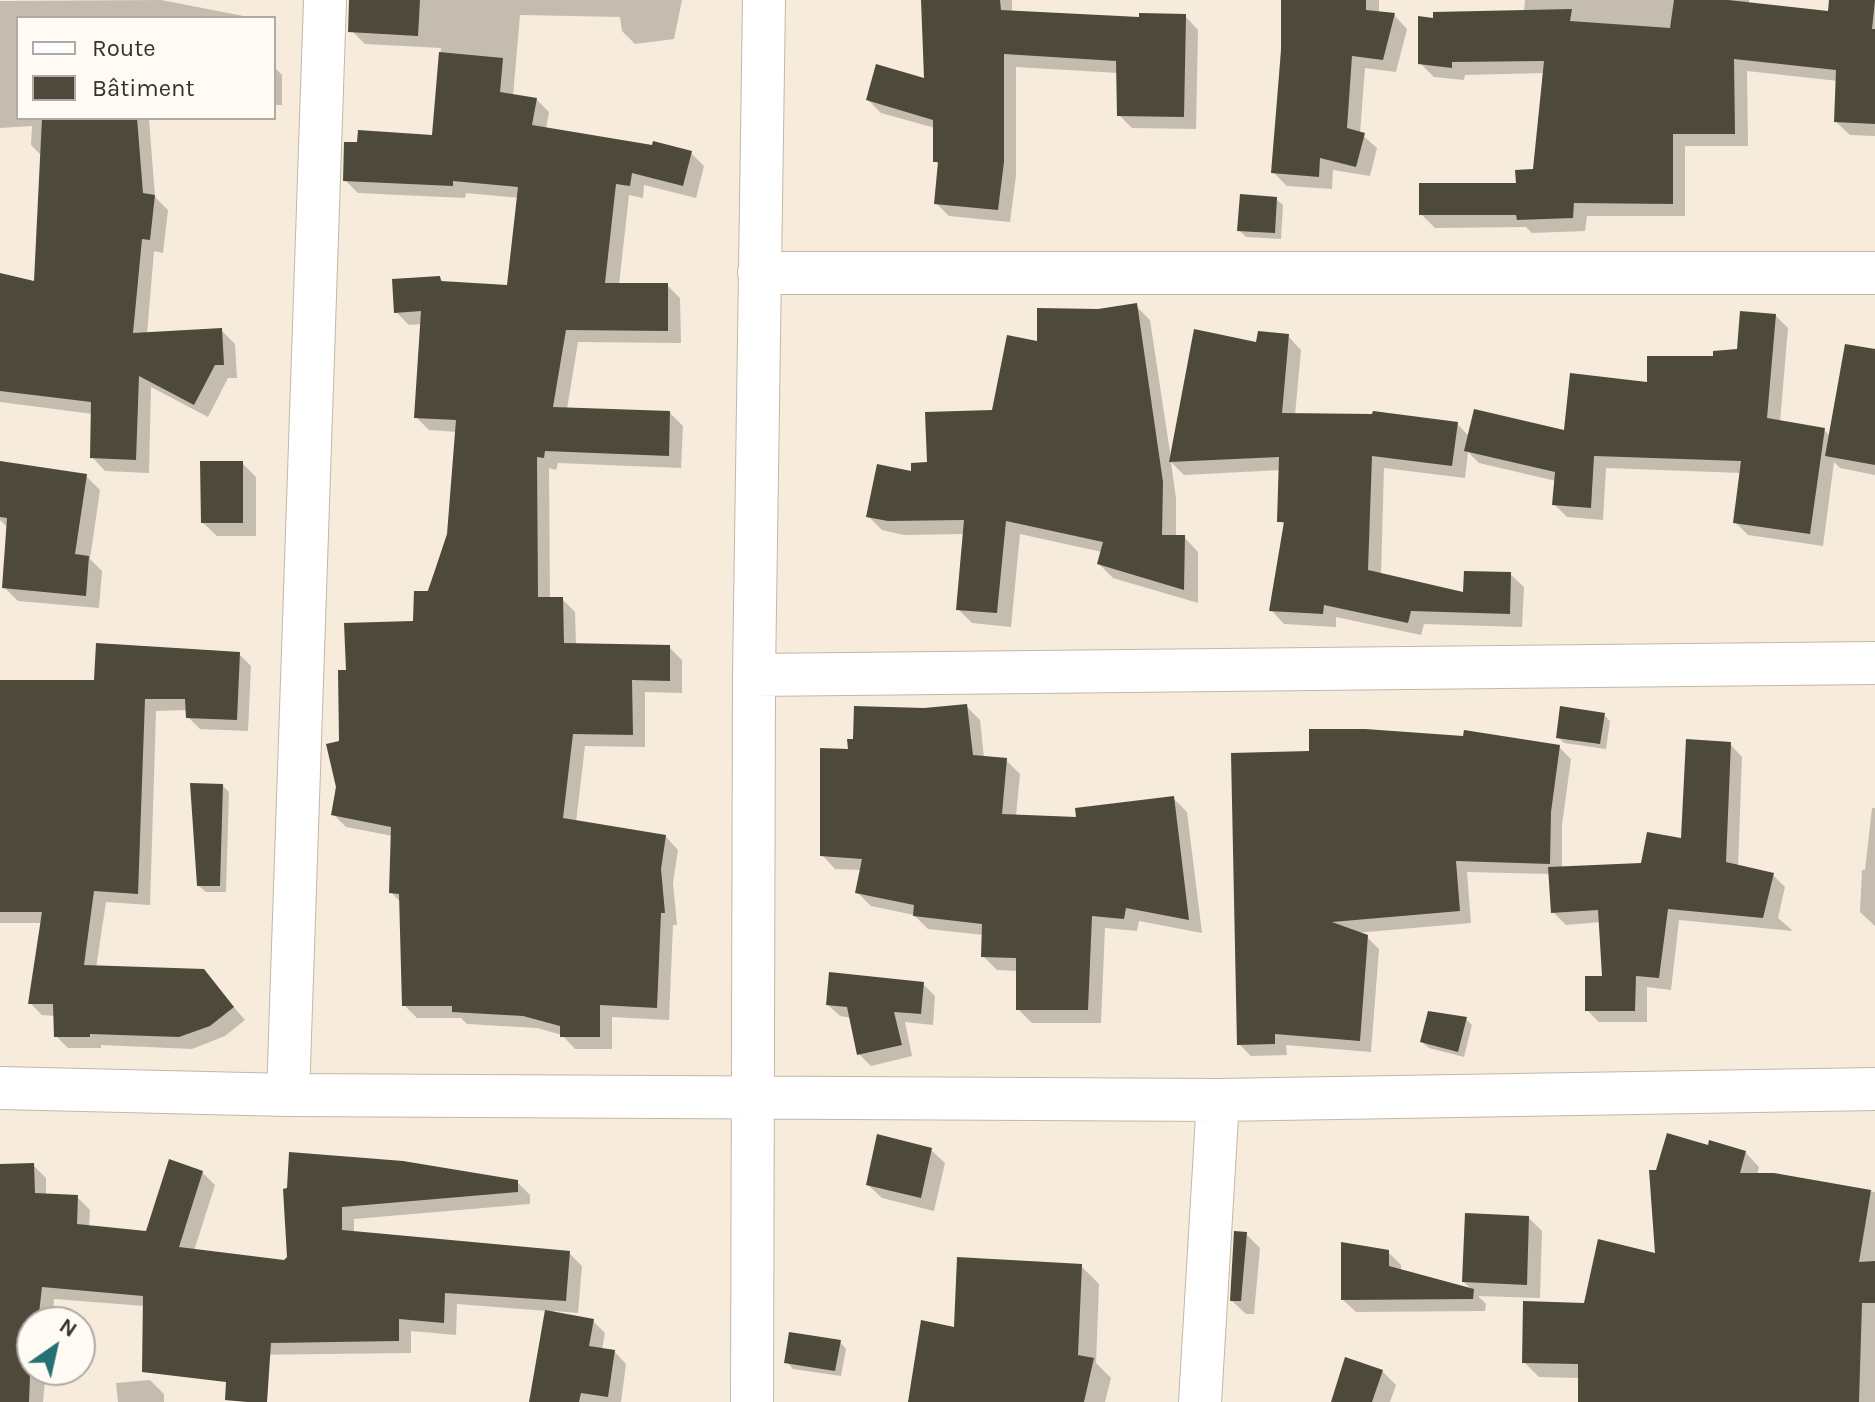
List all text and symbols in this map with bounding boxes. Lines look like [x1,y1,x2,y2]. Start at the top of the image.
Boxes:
legend [16,16,276,120]
text: Route [92,34,156,62]
text: Bâtiment [92,74,195,102]
north arrow [16,1306,96,1386]
text: N [54,1313,82,1343]

